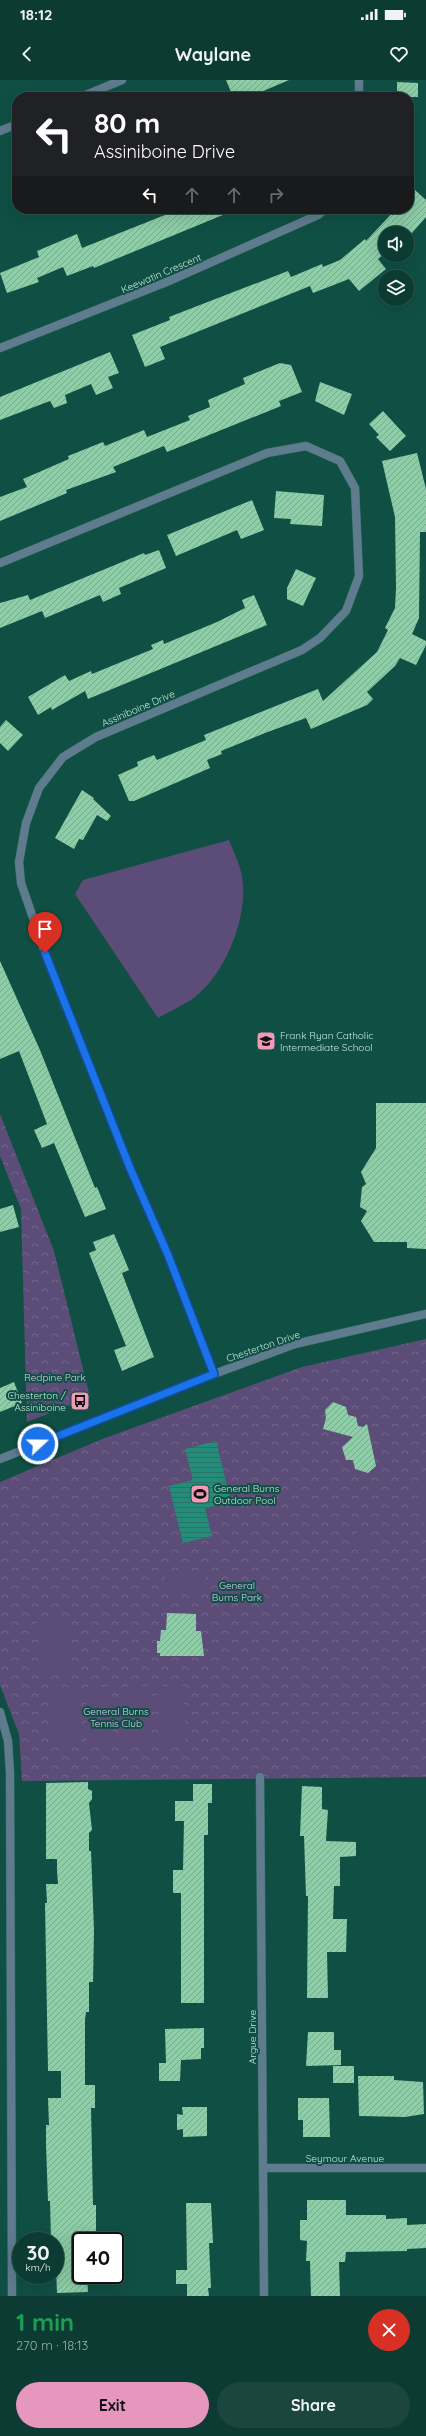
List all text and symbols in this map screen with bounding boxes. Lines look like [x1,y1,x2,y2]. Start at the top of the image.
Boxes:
text: 18:12 [20,5,53,24]
icon: back [16,43,38,65]
text: Waylane [175,43,251,66]
icon: heart [388,43,410,65]
text: 80 m [94,105,160,140]
icon: left [28,108,80,160]
text: Assiniboine Drive [94,140,235,163]
icon: left [139,184,161,206]
icon: ahead [181,184,203,206]
icon: ahead [223,184,245,206]
icon: right [265,184,287,206]
map controls [378,226,414,306]
button: sound [378,226,414,262]
street label: Keewatin Crescent [119,250,204,296]
button: layers [378,270,414,306]
street label: Assiniboine Drive [100,687,177,730]
pin [28,912,62,953]
icon: arrive [34,918,56,940]
place label: Frank Ryan Catholic Intermediate School [280,1029,374,1054]
school or university icon: Frank Ryan Catholic Intermediate School [255,1030,277,1052]
street label: Chesterton Drive [224,1328,302,1365]
park label: Redpine Park [24,1371,86,1384]
place label: Chesterton / Assiniboine [8,1389,67,1414]
bus stop icon: Chesterton / Assiniboine [69,1390,91,1412]
position arrow [17,1423,59,1465]
place label: General Burns Outdoor Pool [214,1482,280,1507]
sports icon: General Burns Outdoor Pool [189,1483,211,1505]
park label: General Burns Park [212,1579,262,1604]
park label: General Burns Tennis Club [83,1705,149,1730]
street label: Argue Drive [246,2009,259,2064]
street label: Seymour Avenue [306,2152,385,2165]
speed limit sign: 40 [72,2232,124,2284]
text: 30 [26,2240,50,2265]
text: km/h [25,2261,51,2274]
text: 1 min [16,2307,74,2337]
button: close [368,2309,410,2351]
text: 270 m · 18:13 [16,2337,88,2353]
button: Exit [16,2382,209,2428]
button: Share [217,2382,410,2428]

